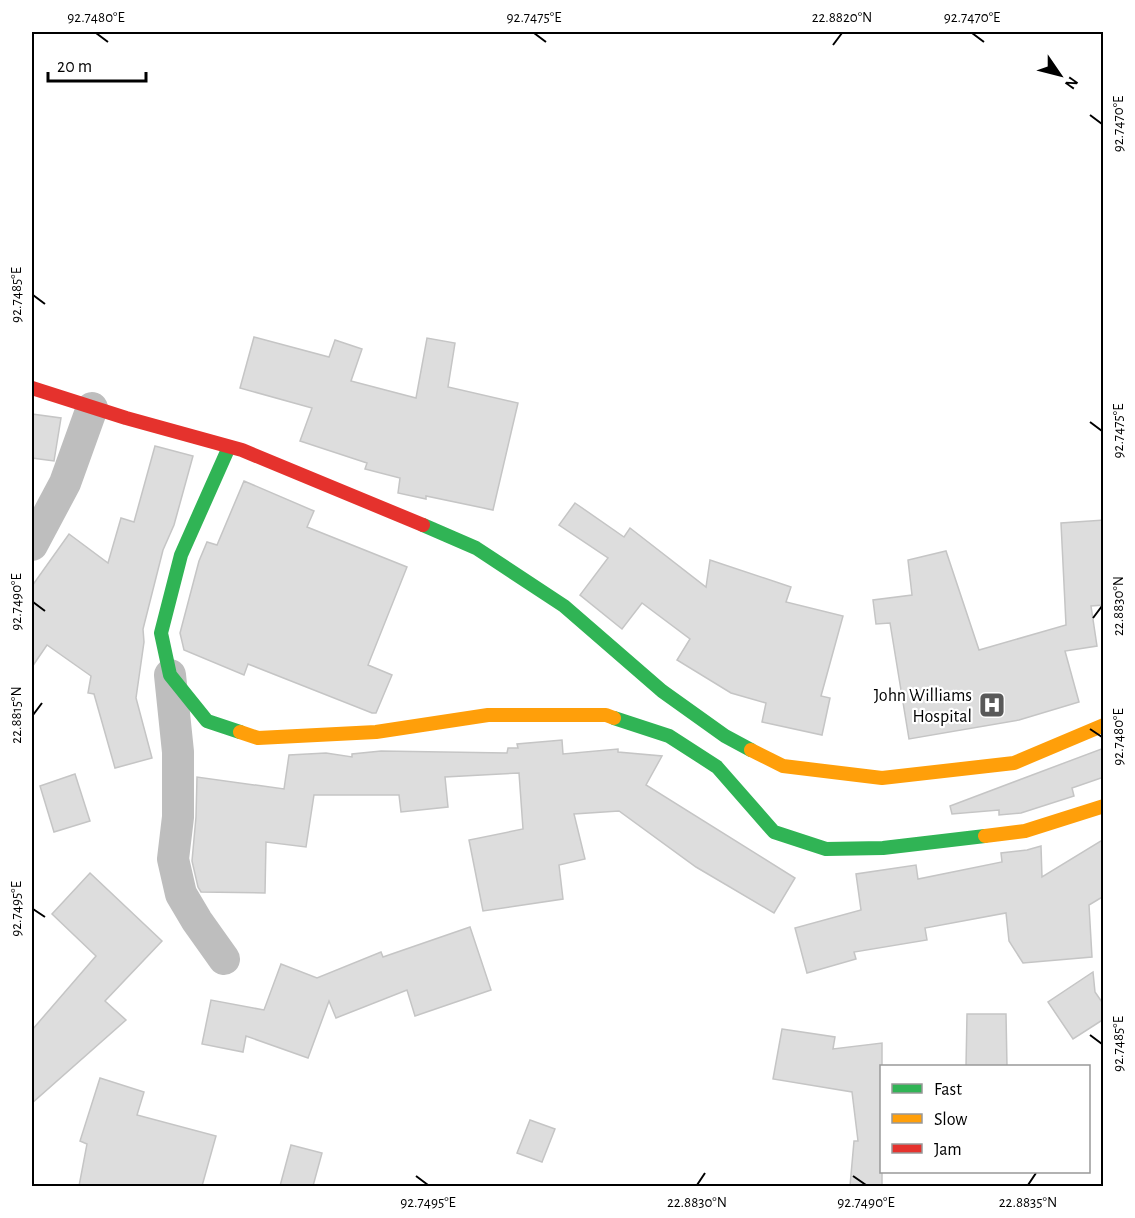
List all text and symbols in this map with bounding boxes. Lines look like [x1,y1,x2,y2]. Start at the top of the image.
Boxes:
text: 92.7480°E [67,10,125,25]
text: 92.7475°E [507,10,561,25]
text: 22.8820°N [812,10,872,25]
text: 92.7470°E [944,10,1000,25]
scale bar [48,45,146,83]
north arrow [1030,45,1090,105]
text: 20 m [57,58,92,76]
text: N [1062,74,1081,92]
text: 92.7470°E [1111,96,1126,152]
text: 92.7485°E [9,267,24,323]
text: 92.7475°E [1111,404,1126,458]
text: 92.7490°E [9,573,24,631]
text: 22.8830°N [1111,576,1126,636]
text: 22.8815°N [9,686,24,744]
place label: John Williams Hospital [874,687,972,726]
hospital icon: John Williams Hospital [977,690,1007,720]
text: 92.7480°E [1111,708,1126,766]
text: 92.7495°E [9,881,24,937]
text: 92.7485°E [1111,1016,1126,1072]
legend [880,1065,1090,1173]
text: Fast [934,1081,962,1099]
text: Slow [934,1111,967,1129]
text: Jam [934,1141,962,1159]
text: 92.7495°E [400,1195,456,1210]
text: 22.8830°N [667,1195,727,1210]
text: 92.7490°E [837,1195,895,1210]
text: 22.8835°N [999,1195,1057,1210]

